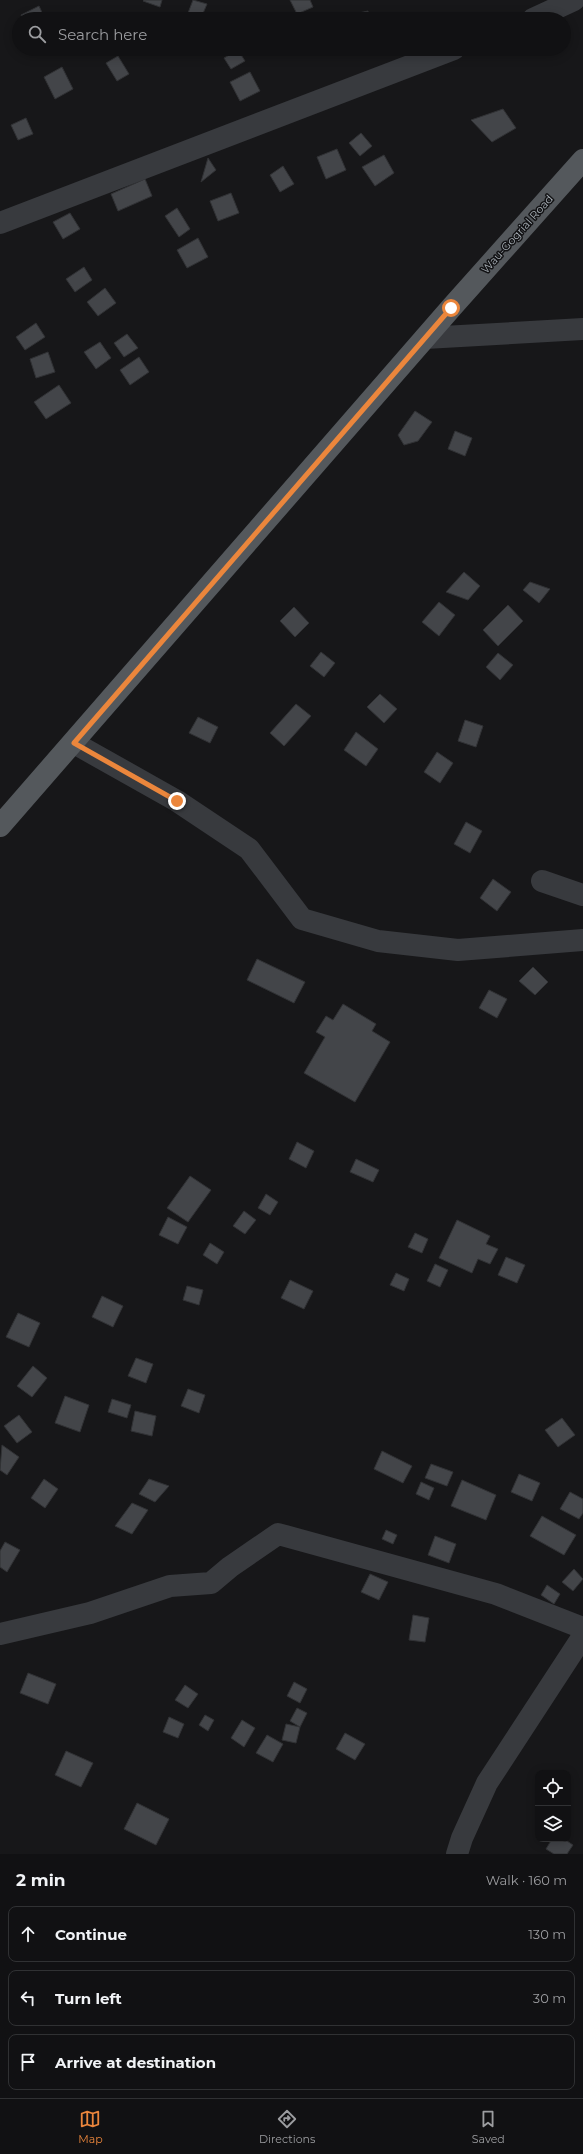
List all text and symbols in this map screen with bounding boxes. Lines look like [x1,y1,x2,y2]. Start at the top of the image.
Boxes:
search box [12,12,571,56]
icon: search [26,23,48,45]
text: Search here [58,25,147,44]
street label: Wau-Gogrial Road [478,192,556,276]
route start [442,299,460,317]
route end [168,792,186,810]
map controls [535,1770,571,1842]
button: locate [535,1770,571,1806]
button: layers [535,1806,571,1842]
text: 2 min [16,1870,66,1890]
text: Walk · 160 m [486,1872,567,1888]
icon: ahead [17,1923,39,1945]
text: Continue [55,1925,127,1944]
text: 130 m [528,1926,566,1942]
icon: left [17,1987,39,2009]
text: Turn left [55,1989,122,2008]
text: 30 m [533,1990,566,2006]
icon: arrive [17,2051,39,2073]
text: Arrive at destination [55,2053,216,2072]
tab: Map [78,2108,103,2146]
tab: Directions [259,2108,315,2146]
tab: Saved [472,2108,505,2146]

